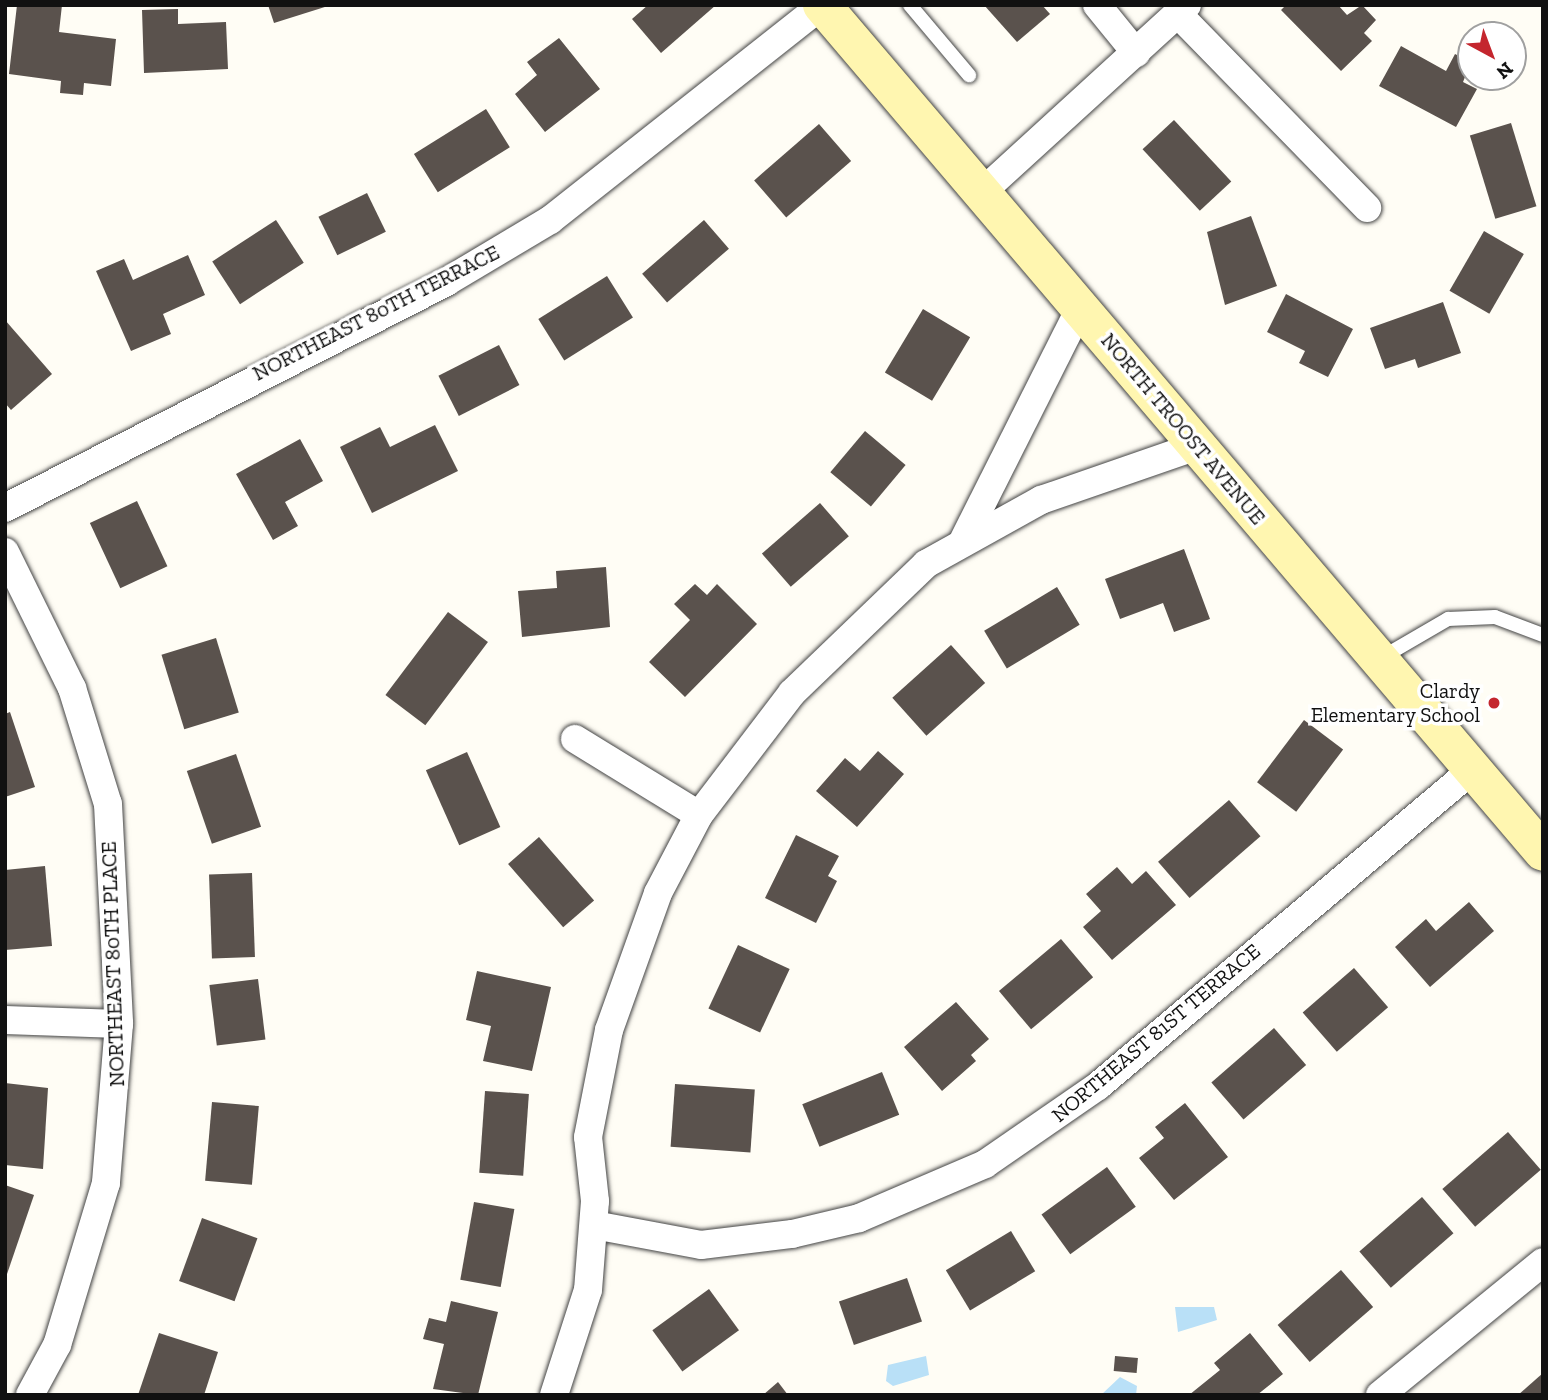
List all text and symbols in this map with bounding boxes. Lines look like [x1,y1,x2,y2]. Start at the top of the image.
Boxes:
north arrow [1457,21,1527,91]
text: N [1492,57,1518,84]
street label: NORTHEAST 80TH TERRACE [248,240,504,386]
street label: NORTH TROOST AVENUE [1095,328,1271,530]
place label: Clardy Elementary School [1310,678,1480,728]
marker: Clardy Elementary School [1486,695,1502,711]
street label: NORTHEAST 80TH PLACE [96,841,130,1087]
street label: NORTHEAST 81ST TERRACE [1046,938,1266,1128]

